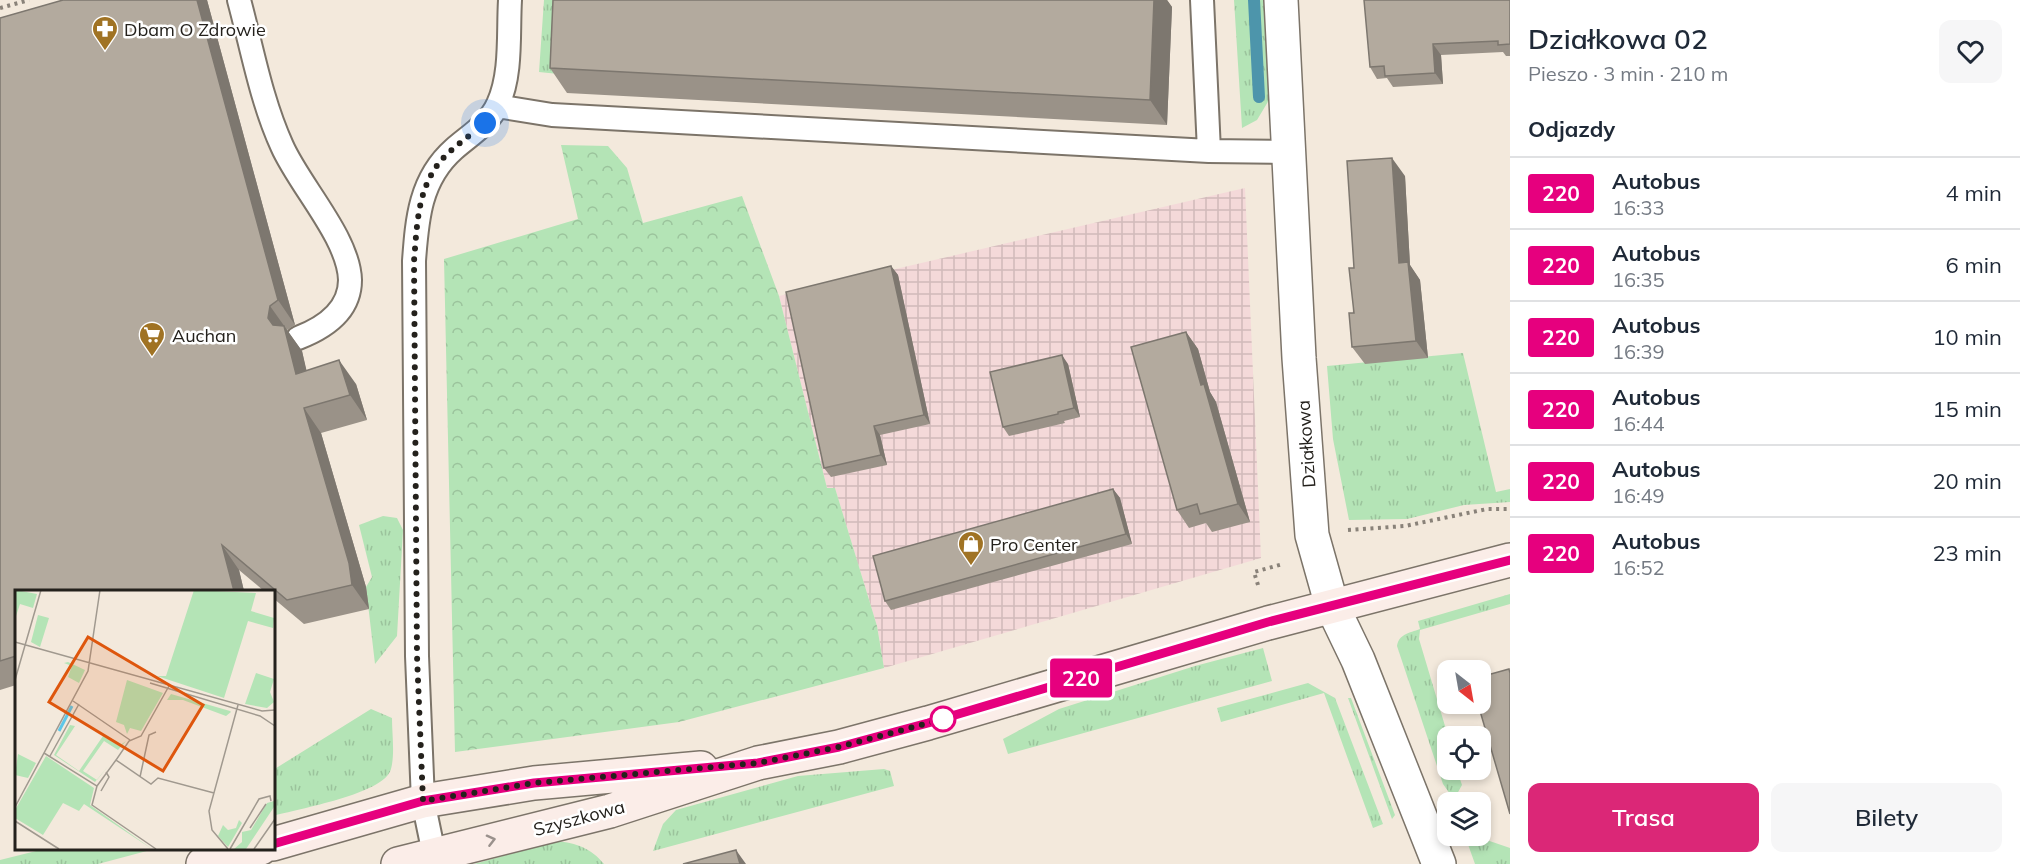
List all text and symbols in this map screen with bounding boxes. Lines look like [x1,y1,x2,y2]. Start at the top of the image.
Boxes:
pharmacy icon: Dbam O Zdrowie [90,14,120,52]
place label: Dbam O Zdrowie [124,18,266,41]
button: heart [1939,20,2002,83]
text: Działkowa 02 [1528,21,1708,56]
text: Pieszo · 3 min · 210 m [1528,61,1728,86]
your location [470,108,500,138]
text: Odjazdy [1528,115,1615,143]
text: Autobus [1612,167,1701,195]
text: 4 min [1946,179,2002,207]
text: 220 [1542,180,1580,206]
text: 16:33 [1612,195,1665,220]
text: Autobus [1612,239,1701,267]
text: 6 min [1946,251,2002,279]
text: 220 [1542,252,1580,278]
text: 16:35 [1612,267,1665,292]
text: Autobus [1612,311,1701,339]
supermarket icon: Auchan [137,320,167,358]
text: 10 min [1932,323,2002,351]
place label: Auchan [172,324,236,347]
text: 220 [1542,324,1580,350]
text: 16:39 [1612,339,1665,364]
text: Autobus [1612,383,1701,411]
text: 15 min [1932,395,2002,423]
text: 220 [1542,396,1580,422]
street label: Działkowa [1291,399,1321,489]
text: 16:44 [1612,411,1665,436]
text: Autobus [1612,455,1701,483]
text: 20 min [1932,467,2002,495]
text: 220 [1542,468,1580,494]
text: 16:49 [1612,483,1665,508]
text: Autobus [1612,527,1701,555]
shop icon: Pro Center [956,529,986,567]
place label: Pro Center [990,533,1078,556]
text: 23 min [1932,539,2002,567]
text: 220 [1542,540,1580,566]
text: 16:52 [1612,555,1665,580]
inset map [15,590,274,849]
line badge: 220 [1046,658,1116,698]
north arrow [1437,660,1491,714]
map controls [1437,660,1491,846]
text: 220 [1062,665,1100,691]
unlabelled marker [930,706,956,732]
button: locate [1437,726,1491,780]
button: Trasa [1528,783,1759,852]
button: Bilety [1771,783,2002,852]
button: layers [1437,792,1491,846]
street label: Szyszkowa [531,795,627,841]
one-way arrow [486,834,496,847]

